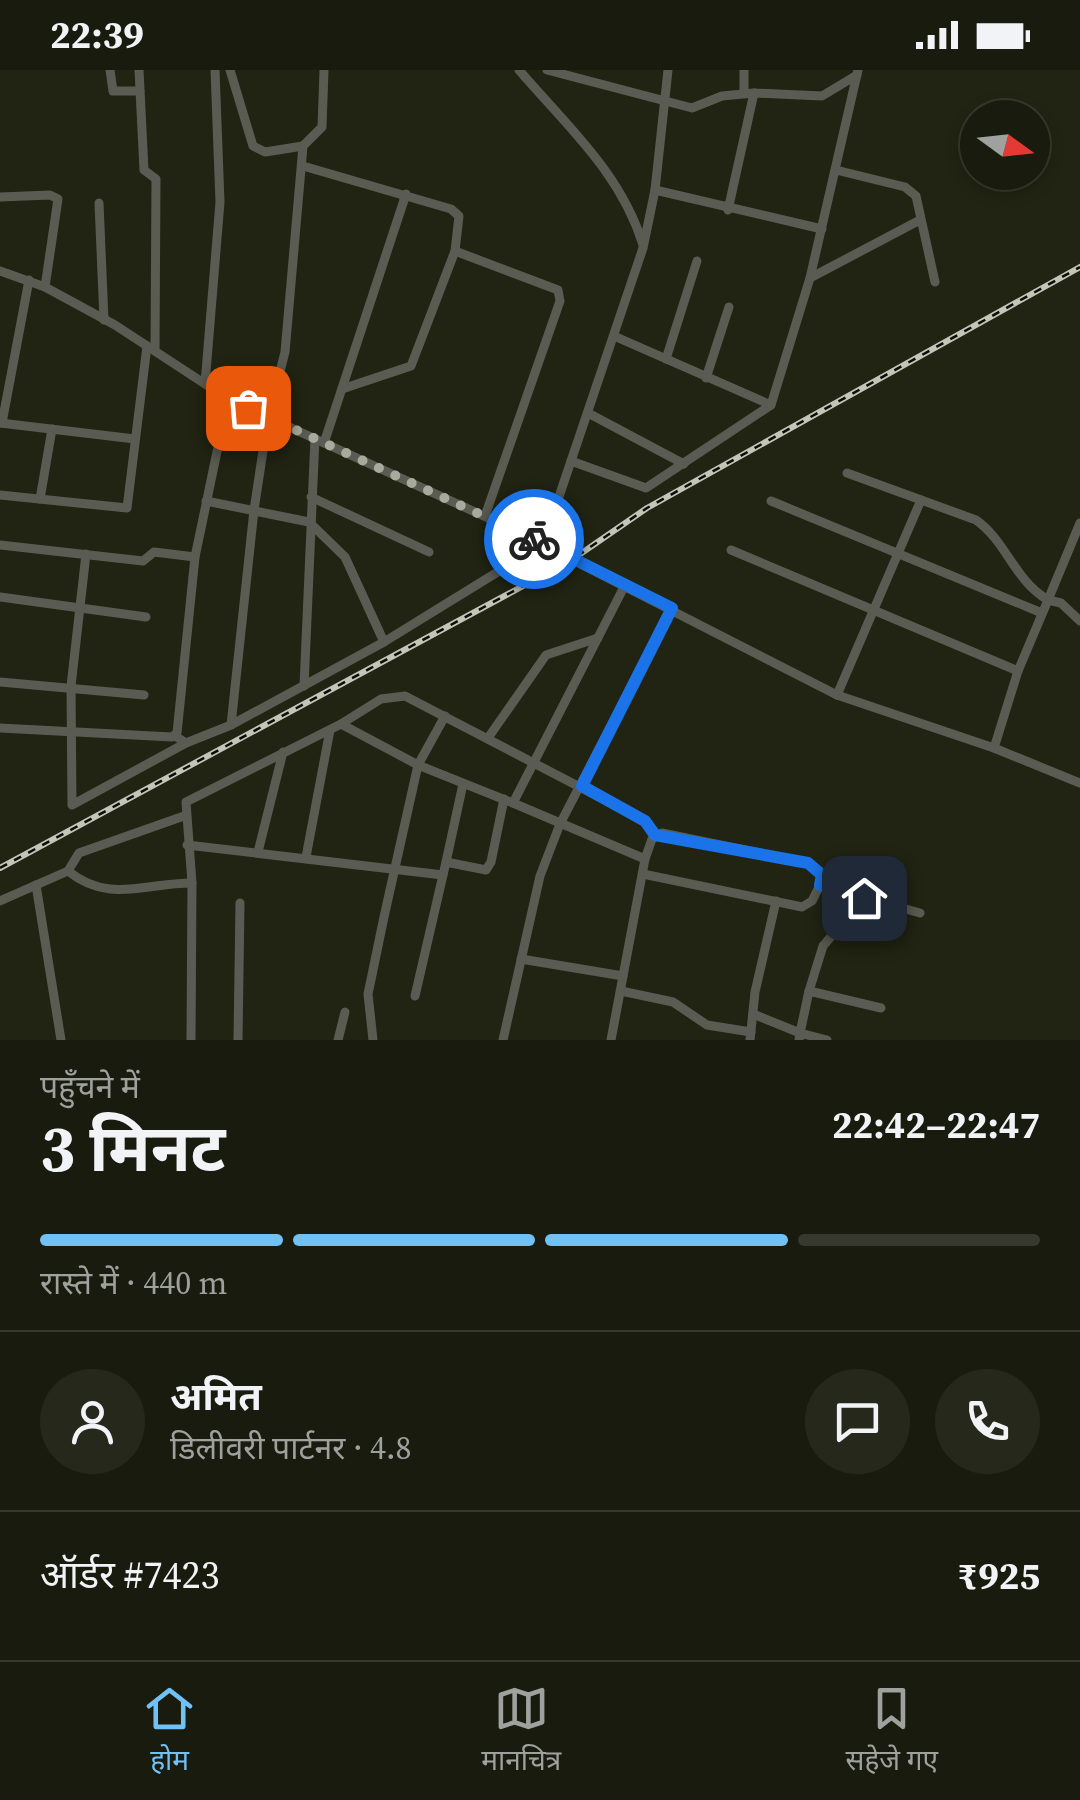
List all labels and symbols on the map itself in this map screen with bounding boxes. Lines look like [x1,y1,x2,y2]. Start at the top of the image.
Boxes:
north arrow [960,100,1050,190]
pin [206,366,291,451]
courier [484,489,584,589]
pin [822,856,907,941]

